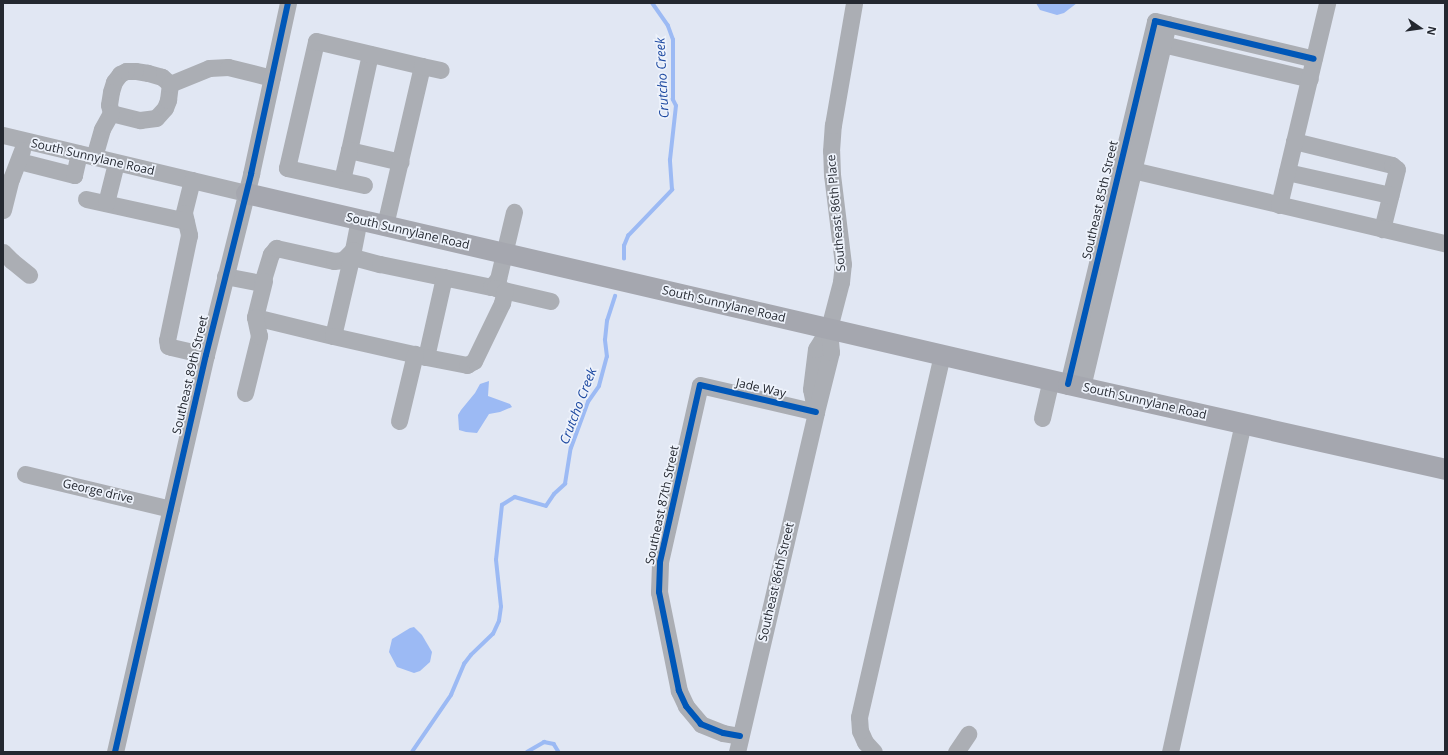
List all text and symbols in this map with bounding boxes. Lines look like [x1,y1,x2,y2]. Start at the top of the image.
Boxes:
north arrow [1400,8,1440,48]
text: N [1424,25,1440,37]
water label: Crutcho Creek [652,37,672,119]
street label: South Sunnylane Road [30,136,156,178]
street label: Southeast 85th Street [1079,139,1121,261]
street label: Southeast 86th Place [824,154,848,272]
street label: South Sunnylane Road [345,210,471,252]
street label: South Sunnylane Road [661,283,787,325]
street label: Southeast 89th Street [169,314,211,436]
water label: Crutcho Creek [556,366,600,446]
street label: Jade Way [735,375,787,401]
street label: South Sunnylane Road [1082,380,1208,422]
street label: Southeast 87th Street [642,444,682,566]
street label: George drive [61,476,135,506]
street label: Southeast 86th Street [755,521,797,643]

